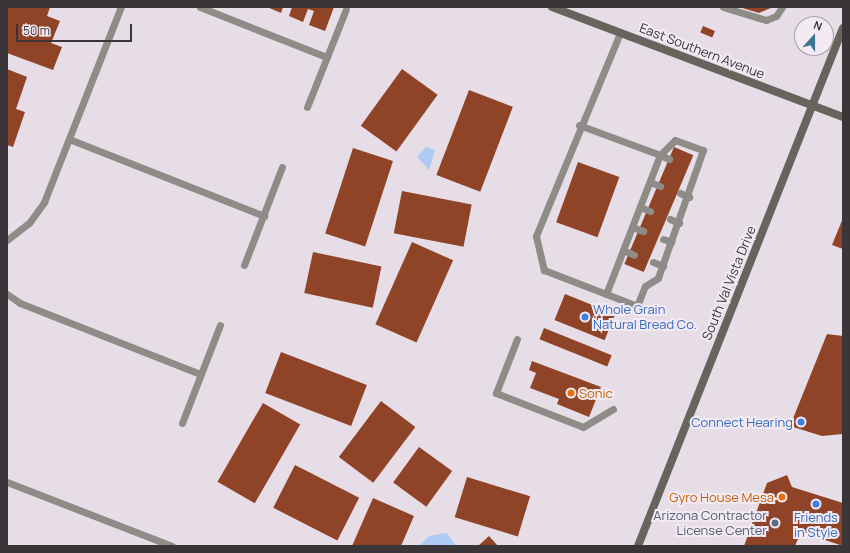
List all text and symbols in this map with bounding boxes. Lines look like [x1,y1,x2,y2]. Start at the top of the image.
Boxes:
scale bar [18,16,134,42]
north arrow [794,16,834,56]
text: N [812,17,824,34]
street label: East Southern Avenue [637,20,767,82]
text: 50 m [23,22,50,39]
street label: South Val Vista Drive [699,224,759,342]
place label: Whole Grain Natural Bread Co. [593,302,697,333]
marker: Whole Grain Natural Bread Co. [580,312,590,322]
place label: Sonic [579,385,613,401]
marker: Sonic [566,388,576,398]
place label: Connect Hearing [691,414,793,430]
marker: Connect Hearing [796,417,806,427]
place label: Gyro House Mesa [669,489,774,505]
marker: Gyro House Mesa [777,492,787,502]
marker: Friends in Style [811,499,821,509]
place label: Arizona Contractor License Center [653,508,767,539]
place label: Friends in Style [794,510,838,541]
marker: Arizona Contractor License Center [770,518,780,528]

